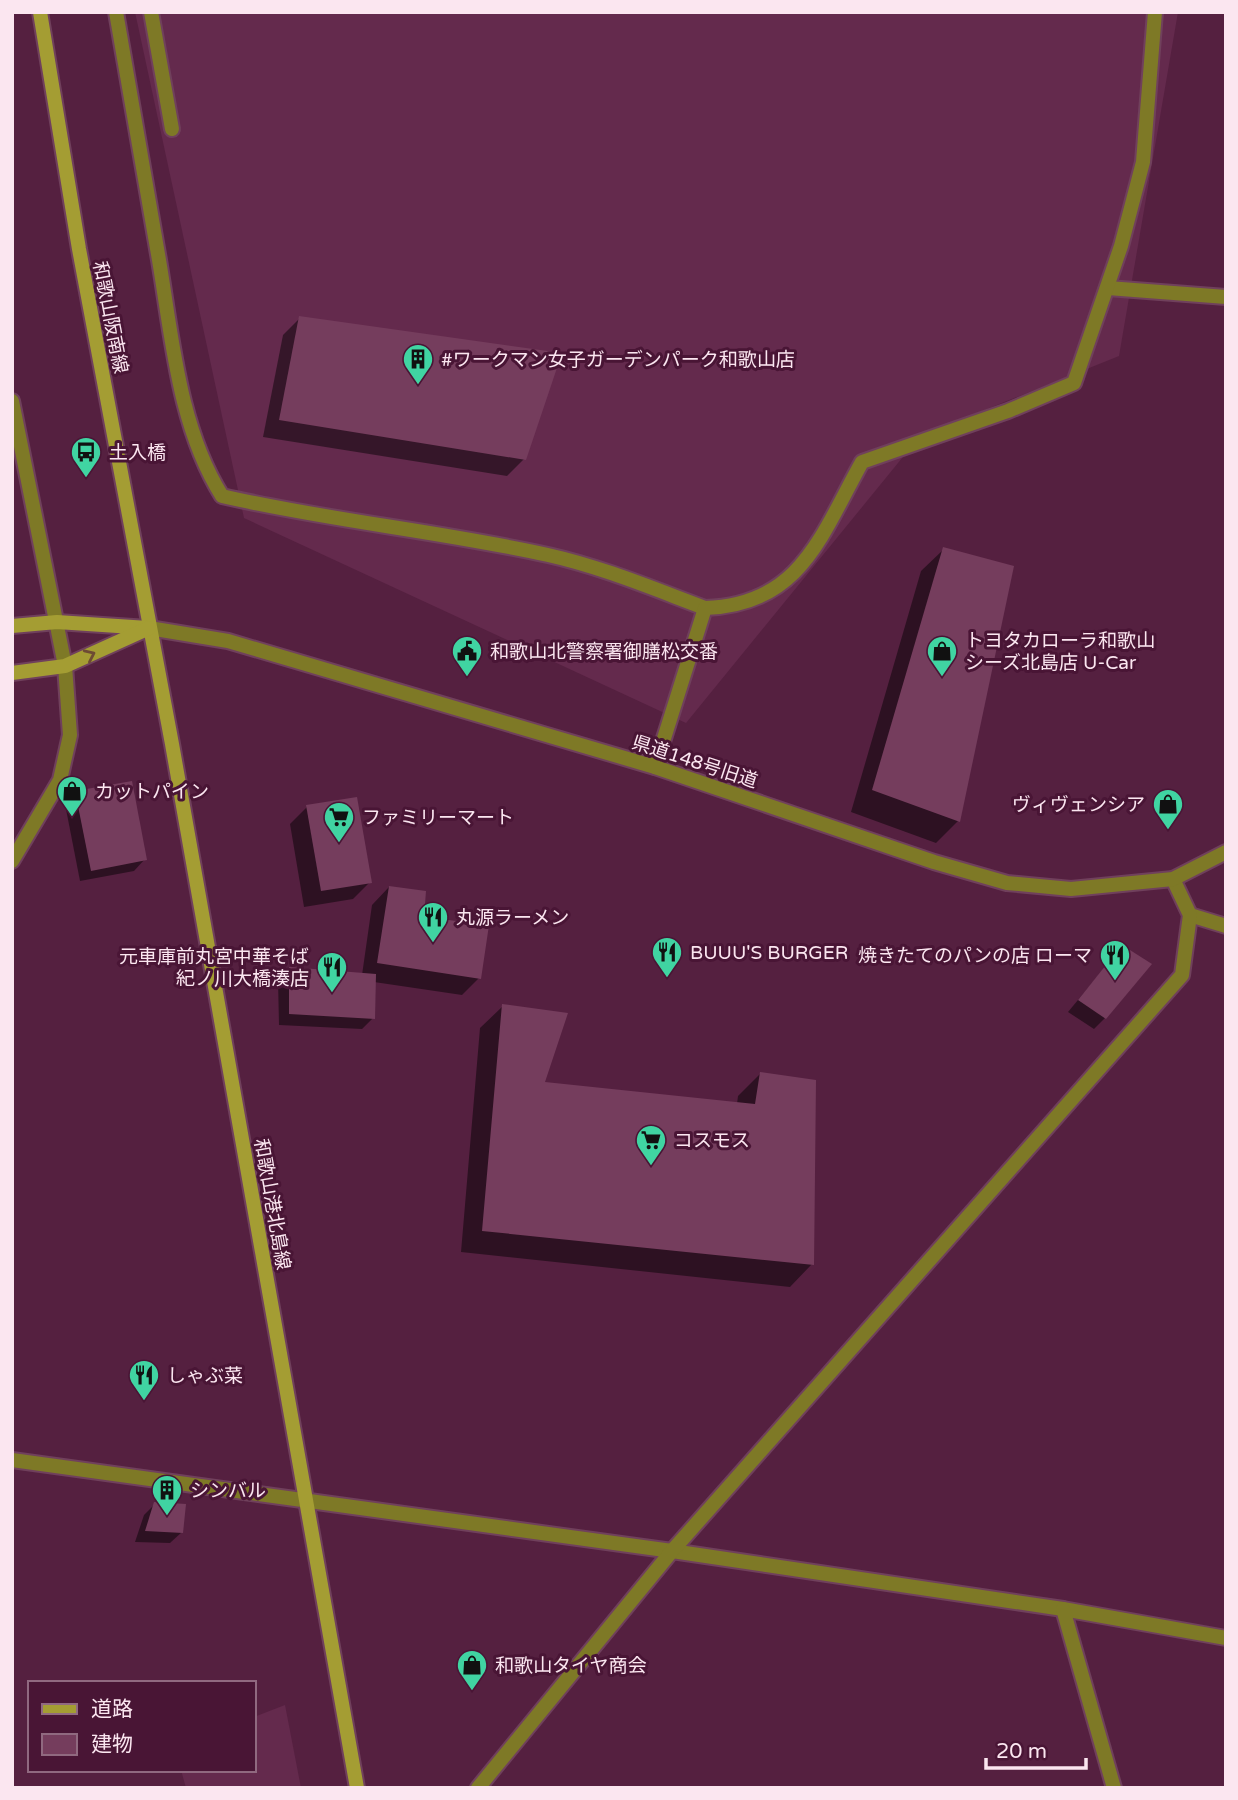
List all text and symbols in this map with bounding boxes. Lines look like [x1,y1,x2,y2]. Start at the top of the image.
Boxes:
street label: 和歌山阪南線 [88,259,132,375]
building icon: #ワークマン女子ガーデンパーク和歌山店 [401,342,435,386]
place label: #ワークマン女子ガーデンパーク和歌山店 [441,349,795,371]
bus stop icon: 土入橋 [69,435,103,479]
place label: 土入橋 [109,442,166,464]
place label: トヨタカローラ和歌山 シーズ北島店 U-Car [965,630,1155,674]
public building icon: 和歌山北警察署御膳松交番 [450,634,484,678]
shop icon: トヨタカローラ和歌山 シーズ北島店 U-Car [925,634,959,678]
place label: 和歌山北警察署御膳松交番 [490,641,718,663]
one-way arrow [82,649,95,663]
street label: 県道148号旧道 [629,731,760,793]
shop icon: カットパイン [55,774,89,818]
place label: カットパイン [95,781,209,803]
shop icon: ヴィヴェンシア [1151,787,1185,831]
place label: ヴィヴェンシア [1012,794,1145,816]
supermarket icon: ファミリーマート [322,800,356,844]
place label: ファミリーマート [362,807,514,829]
restaurant icon: 丸源ラーメン [416,900,450,944]
place label: 丸源ラーメン [456,907,569,929]
restaurant icon: BUUU'S BURGER [650,935,684,979]
restaurant icon: 焼きたてのパンの店 ローマ [1098,938,1132,982]
place label: BUUU'S BURGER [690,942,848,964]
place label: 焼きたてのパンの店 ローマ [858,945,1092,967]
place label: 元車庫前丸宮中華そば 紀ノ川大橋湊店 [119,946,309,990]
restaurant icon: 元車庫前丸宮中華そば 紀ノ川大橋湊店 [315,950,349,994]
supermarket icon: コスモス [634,1123,668,1167]
place label: コスモス [674,1130,750,1152]
street label: 和歌山港北島線 [250,1137,294,1272]
restaurant icon: しゃぶ菜 [127,1358,161,1402]
place label: しゃぶ菜 [167,1365,243,1387]
building icon: シンバル [150,1473,184,1517]
place label: シンバル [190,1480,266,1502]
shop icon: 和歌山タイヤ商会 [455,1648,489,1692]
place label: 和歌山タイヤ商会 [495,1655,646,1677]
legend [28,1681,256,1772]
text: 道路 [91,1697,133,1722]
scale bar [986,1727,1086,1771]
text: 建物 [91,1732,133,1757]
text: 20 m [996,1739,1047,1764]

